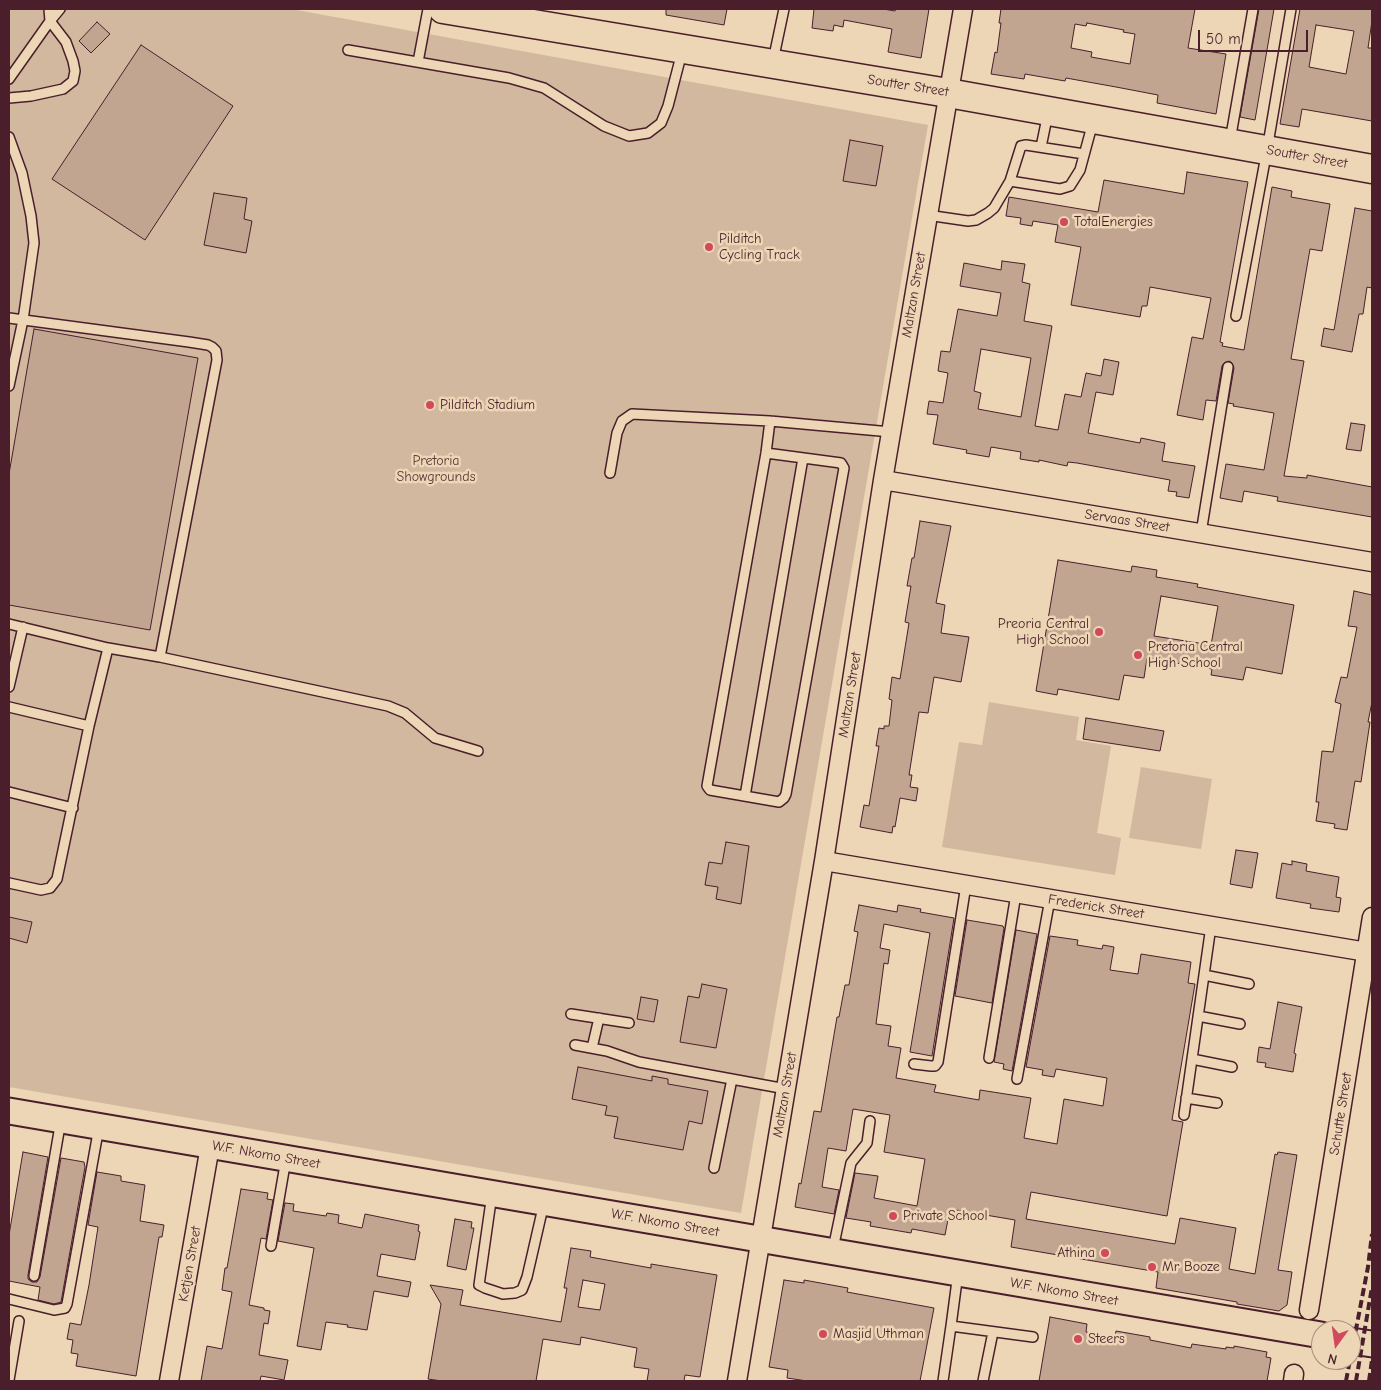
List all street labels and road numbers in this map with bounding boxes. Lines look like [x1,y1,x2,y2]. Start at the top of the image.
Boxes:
street label: Soutter Street [866,71,950,101]
street label: Soutter Street [1265,142,1349,172]
street label: Maltzan Street [898,251,930,339]
street label: Servaas Street [1083,506,1171,536]
street label: Maltzan Street [835,651,865,739]
street label: Frederick Street [1047,891,1145,923]
street label: Maltzan Street [769,1051,801,1139]
street label: Schutte Street [1326,1071,1356,1157]
street label: W.F. Nkomo Street [211,1137,321,1173]
street label: W.F. Nkomo Street [610,1205,720,1241]
street label: Ketjen Street [175,1225,205,1303]
street label: W.F. Nkomo Street [1009,1274,1119,1310]

